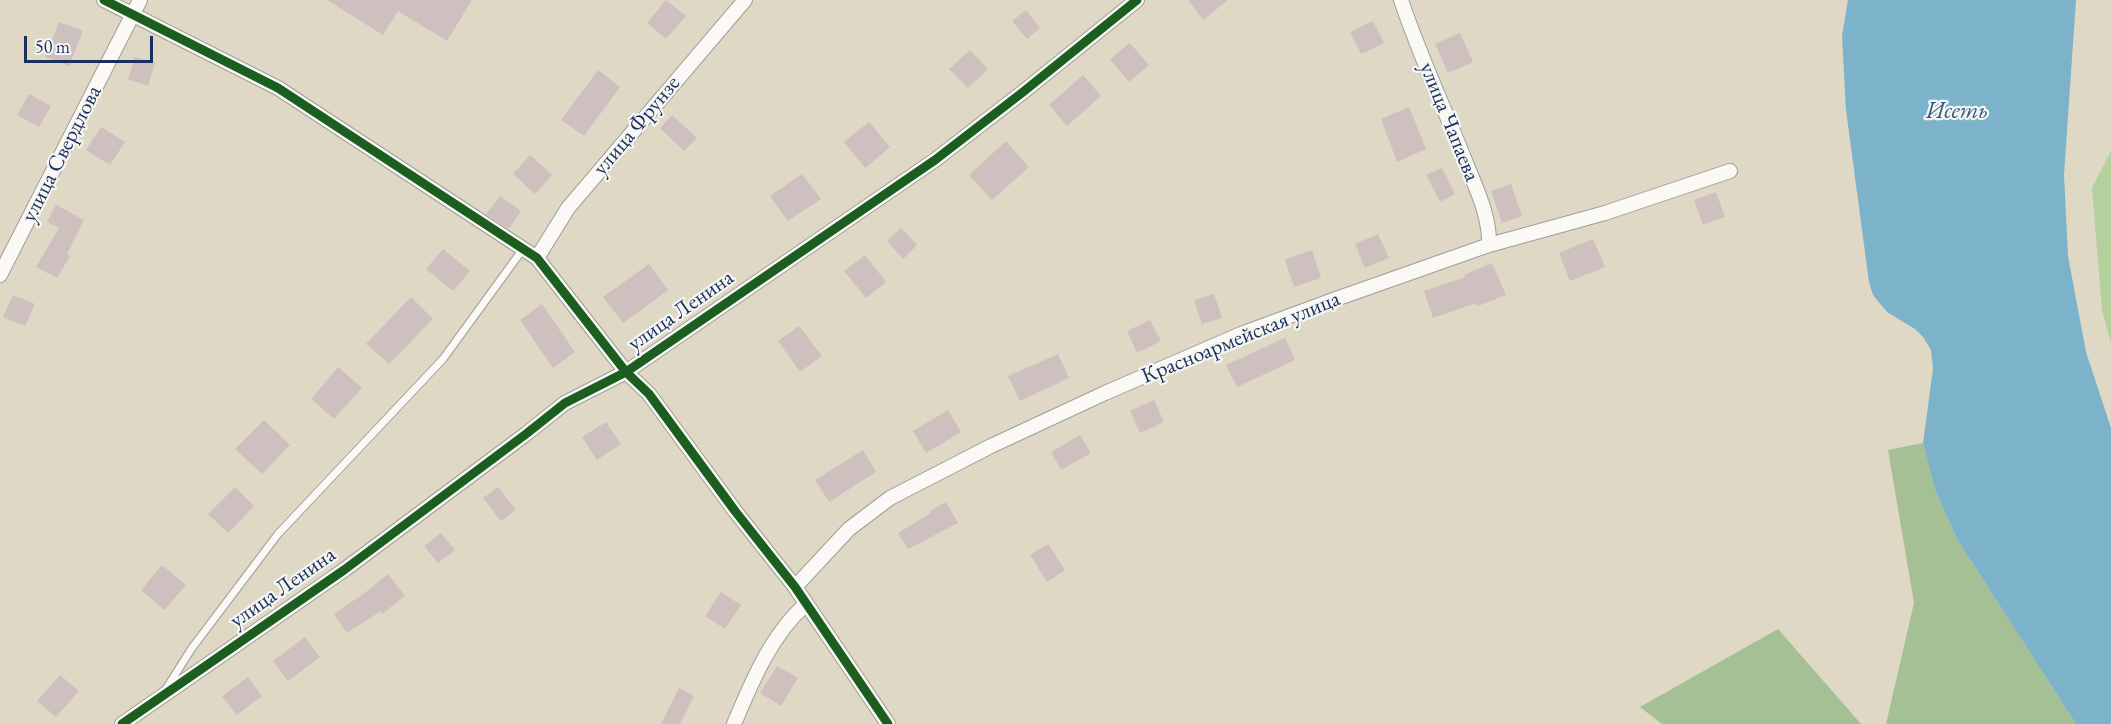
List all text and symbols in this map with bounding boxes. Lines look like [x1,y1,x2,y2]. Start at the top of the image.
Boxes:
scale bar [27,24,156,62]
text: 50 m [35,35,70,58]
street label: улица Чапаева [1413,59,1485,185]
street label: улица Фрунзе [588,71,686,181]
street label: улица Свердлова [16,81,108,227]
water label: Исеть [1926,97,1988,125]
street label: улица Ленина [623,265,739,357]
street label: Красноармейская улица [1138,286,1344,390]
street label: улица Ленина [225,542,341,634]

